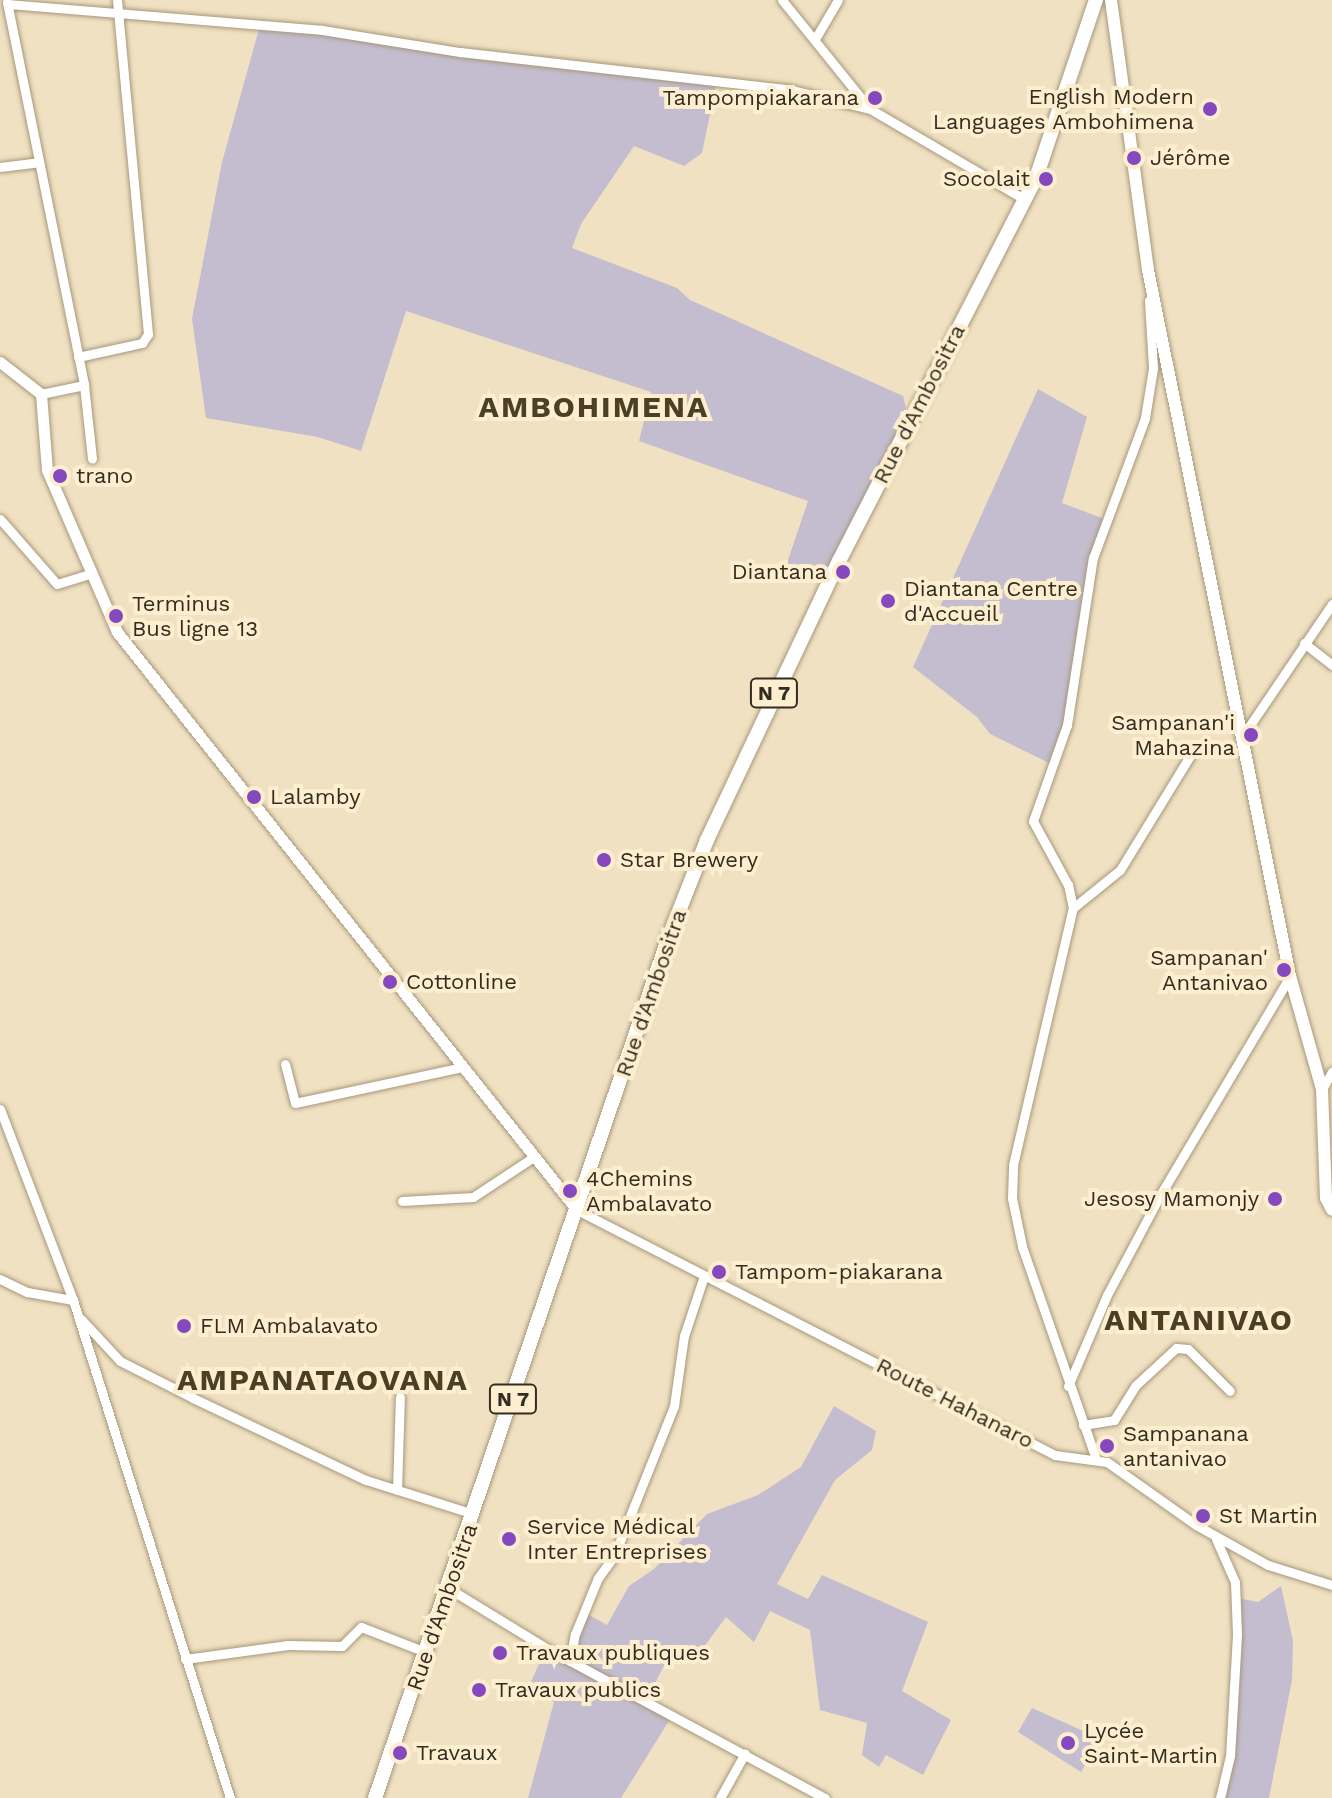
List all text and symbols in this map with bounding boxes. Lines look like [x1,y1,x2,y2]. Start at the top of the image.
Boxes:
place label: English Modern Languages Ambohimena [932,83,1194,134]
place label: Tampompiakarana [663,85,859,111]
marker: Tampompiakarana [866,89,884,107]
marker: English Modern Languages Ambohimena [1201,100,1219,118]
place label: Jérôme [1150,145,1230,171]
marker: Jérôme [1125,149,1143,167]
place label: Socolait [943,166,1030,192]
marker: Socolait [1037,170,1055,188]
street label: Rue d'Ambositra [867,320,971,488]
district label: AMBOHIMENA [479,389,709,425]
place label: trano [76,463,133,489]
marker: trano [51,467,69,485]
place label: Diantana [732,559,827,585]
marker: Diantana [834,563,852,581]
place label: Diantana Centre d'Accueil [904,575,1079,626]
place label: Terminus Bus ligne 13 [132,590,259,642]
marker: Diantana Centre d'Accueil [879,592,897,610]
marker: Terminus Bus ligne 13 [107,607,125,625]
road number: N 7 [748,677,800,709]
place label: Sampanan'i Mahazina [1111,709,1235,760]
marker: Sampanan'i Mahazina [1242,726,1260,744]
place label: Lalamby [270,784,361,810]
marker: Lalamby [245,788,263,806]
place label: Star Brewery [620,847,759,873]
marker: Star Brewery [595,851,613,869]
street label: Rue d'Ambositra [610,906,692,1080]
place label: Sampanan' Antanivao [1150,944,1268,996]
marker: Sampanan' Antanivao [1275,961,1293,979]
place label: Cottonline [406,969,517,995]
marker: Cottonline [381,973,399,991]
place label: 4Chemins Ambalavato [586,1165,712,1216]
marker: 4Chemins Ambalavato [561,1182,579,1200]
place label: Jesosy Mamonjy [1083,1186,1259,1212]
marker: Jesosy Mamonjy [1266,1190,1284,1208]
place label: Tampom-piakarana [735,1259,943,1285]
marker: Tampom-piakarana [710,1263,728,1281]
district label: ANTANIVAO [1104,1302,1294,1338]
place label: FLM Ambalavato [200,1313,379,1339]
marker: FLM Ambalavato [175,1317,193,1335]
street label: Route Hahanaro [872,1352,1038,1454]
district label: AMPANATAOVANA [177,1362,469,1398]
road number: N 7 [487,1383,539,1415]
place label: Sampanana antanivao [1123,1420,1249,1472]
marker: Sampanana antanivao [1098,1437,1116,1455]
place label: St Martin [1219,1503,1318,1529]
marker: St Martin [1194,1507,1212,1525]
place label: Service Médical Inter Entreprises [527,1513,708,1564]
street label: Rue d'Ambositra [401,1520,483,1694]
marker: Service Médical Inter Entreprises [498,1528,520,1550]
place label: Travaux publiques [516,1640,710,1666]
marker: Travaux publiques [491,1644,509,1662]
place label: Travaux publics [495,1677,662,1703]
marker: Travaux publics [470,1681,488,1699]
place label: Lycée Saint-Martin [1084,1717,1218,1768]
marker: Lycée Saint-Martin [1059,1734,1077,1752]
place label: Travaux [416,1740,497,1766]
marker: Travaux [391,1744,409,1762]

